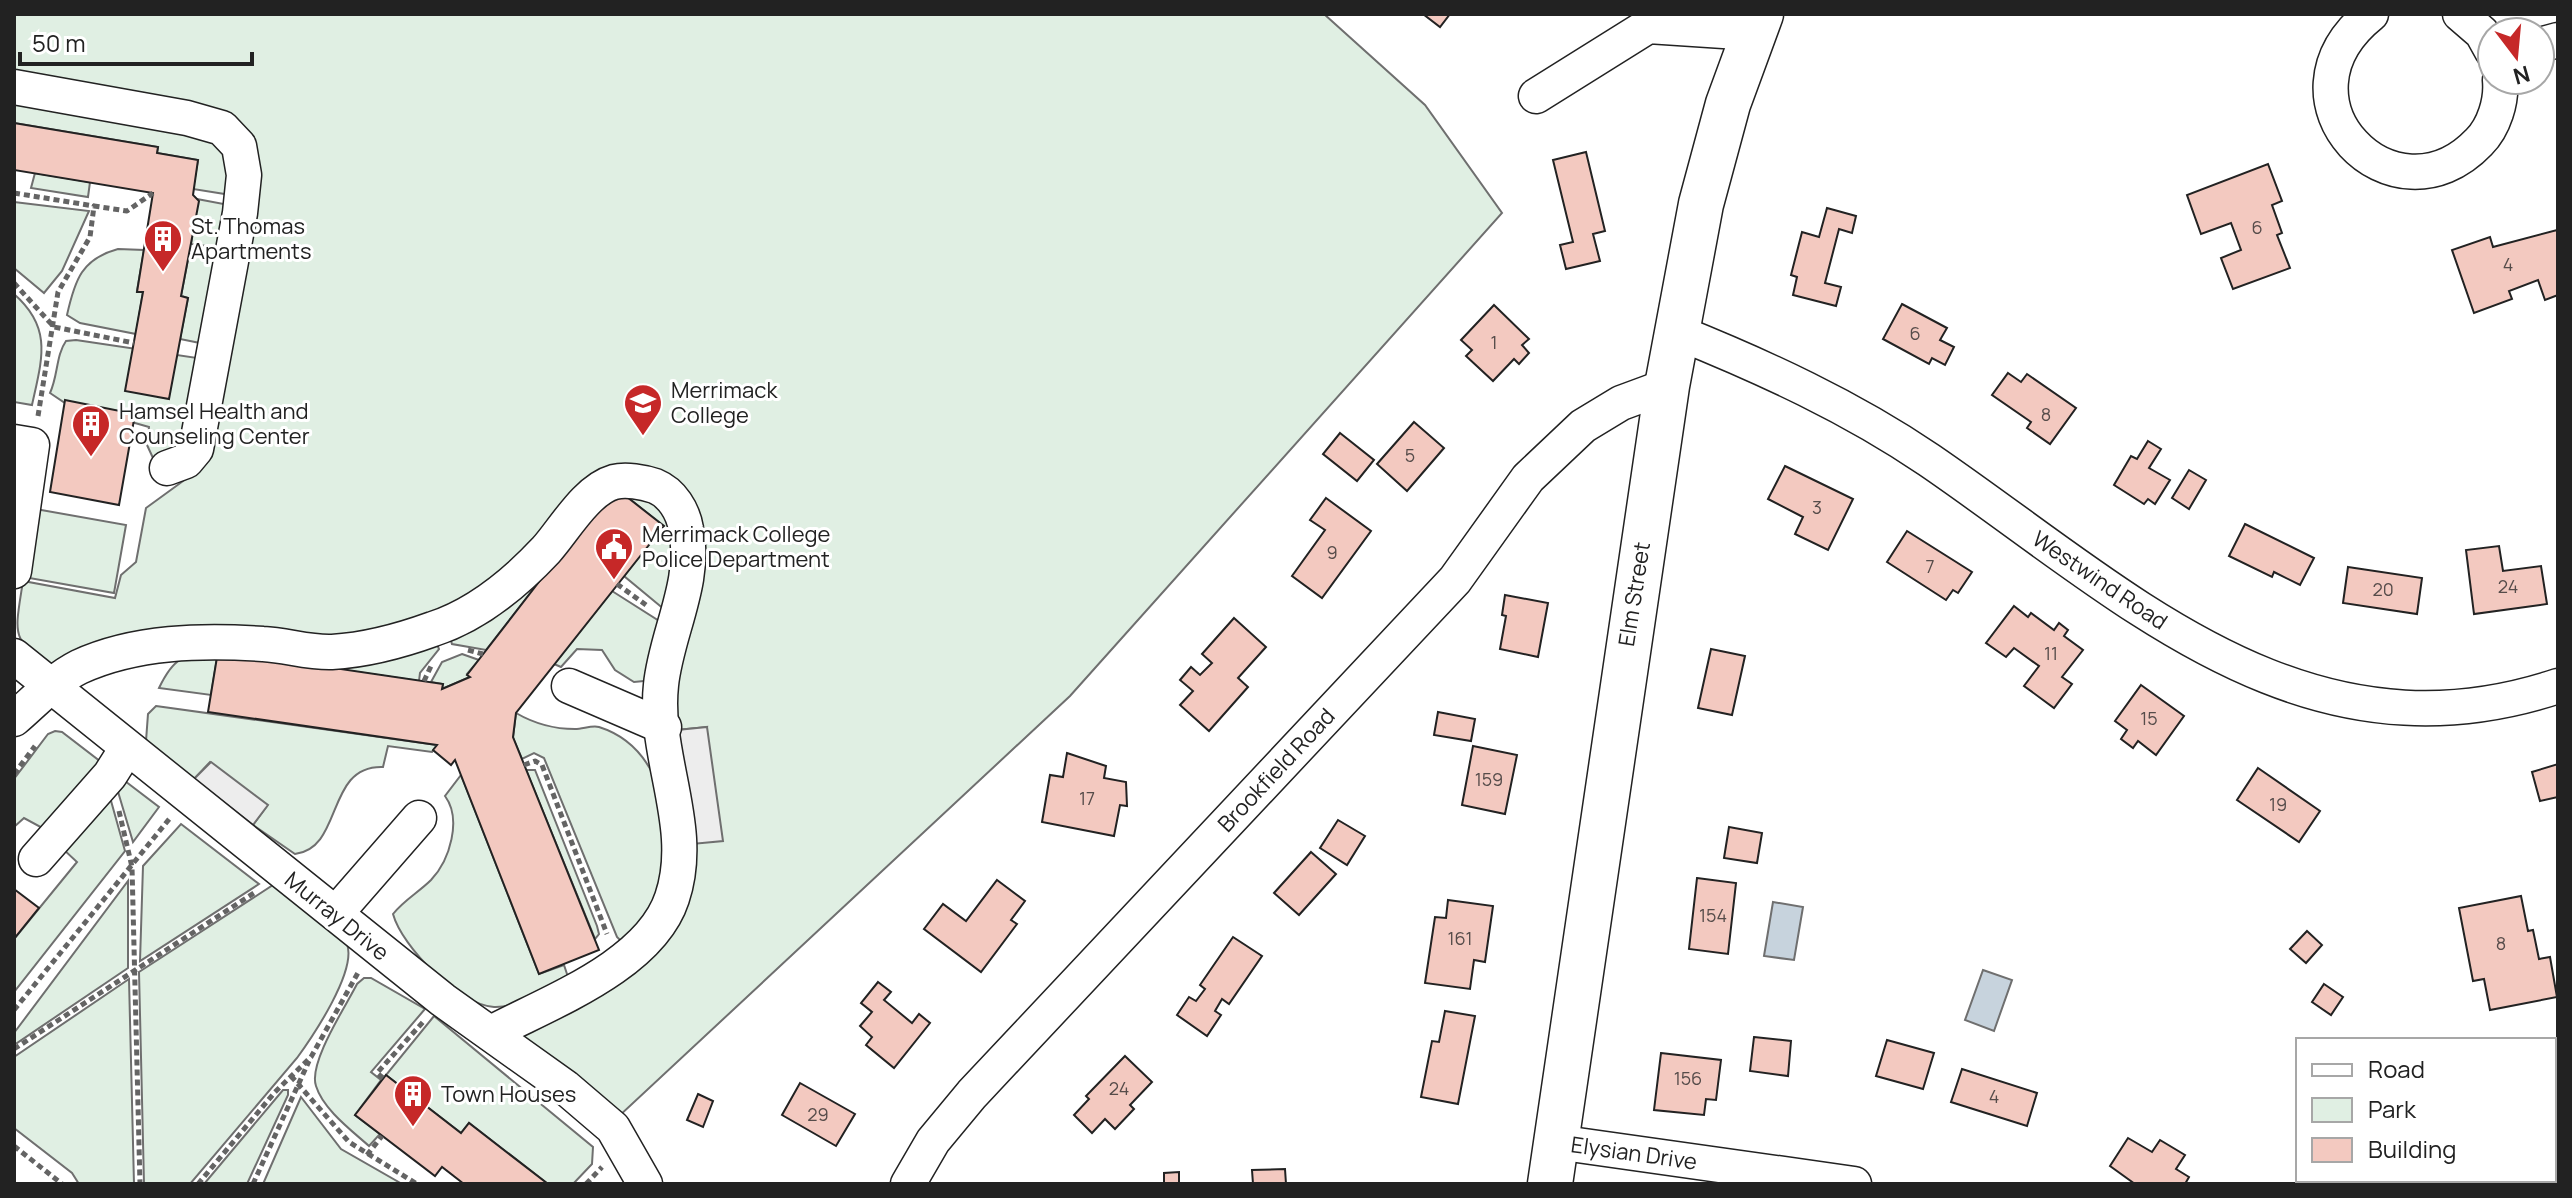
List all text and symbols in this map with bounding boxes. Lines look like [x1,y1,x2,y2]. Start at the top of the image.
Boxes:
scale bar [20,16,252,66]
north arrow [2476,16,2556,96]
text: 50 m [32,26,86,59]
text: N [2510,59,2533,92]
place label: St. Thomas Apartments [191,211,311,266]
house number: 6 [2251,215,2263,239]
building icon: St. Thomas Apartments [142,218,184,273]
house number: 4 [2503,252,2513,276]
house number: 6 [1909,321,1921,345]
house number: 1 [1490,330,1498,354]
place label: Merrimack College [671,375,778,430]
school or university icon: Merrimack College [622,382,664,437]
place label: Hamsel Health and Counseling Center [119,396,310,451]
house number: 8 [2041,402,2051,426]
building icon: Hamsel Health and Counseling Center [70,403,112,458]
house number: 5 [1405,443,1415,467]
house number: 3 [1812,495,1822,519]
place label: Merrimack College Police Department [642,519,831,574]
street label: Westwind Road [2027,524,2173,636]
public building icon: Merrimack College Police Department [593,526,635,581]
street label: Elm Street [1611,539,1657,648]
house number: 9 [1326,540,1338,564]
house number: 7 [1925,554,1935,578]
house number: 24 [2498,574,2518,598]
house number: 20 [2372,577,2394,601]
house number: 11 [2044,641,2058,665]
street label: Brookfield Road [1211,702,1341,838]
house number: 15 [2140,706,2158,730]
house number: 159 [1475,767,1503,791]
house number: 17 [1079,786,1095,810]
house number: 19 [2269,792,2287,816]
street label: Murray Drive [279,865,396,967]
house number: 154 [1699,903,1727,927]
house number: 161 [1448,926,1472,950]
house number: 8 [2496,931,2506,955]
legend [2296,1038,2556,1182]
text: Road [2368,1052,2425,1085]
house number: 156 [1674,1066,1702,1090]
building icon: Town Houses [392,1073,434,1128]
house number: 24 [1109,1076,1129,1100]
place label: Town Houses [441,1079,576,1109]
house number: 4 [1989,1084,1999,1108]
text: Park [2368,1092,2417,1125]
house number: 29 [807,1102,829,1126]
street label: Elysian Drive [1569,1129,1699,1177]
text: Building [2368,1132,2456,1165]

